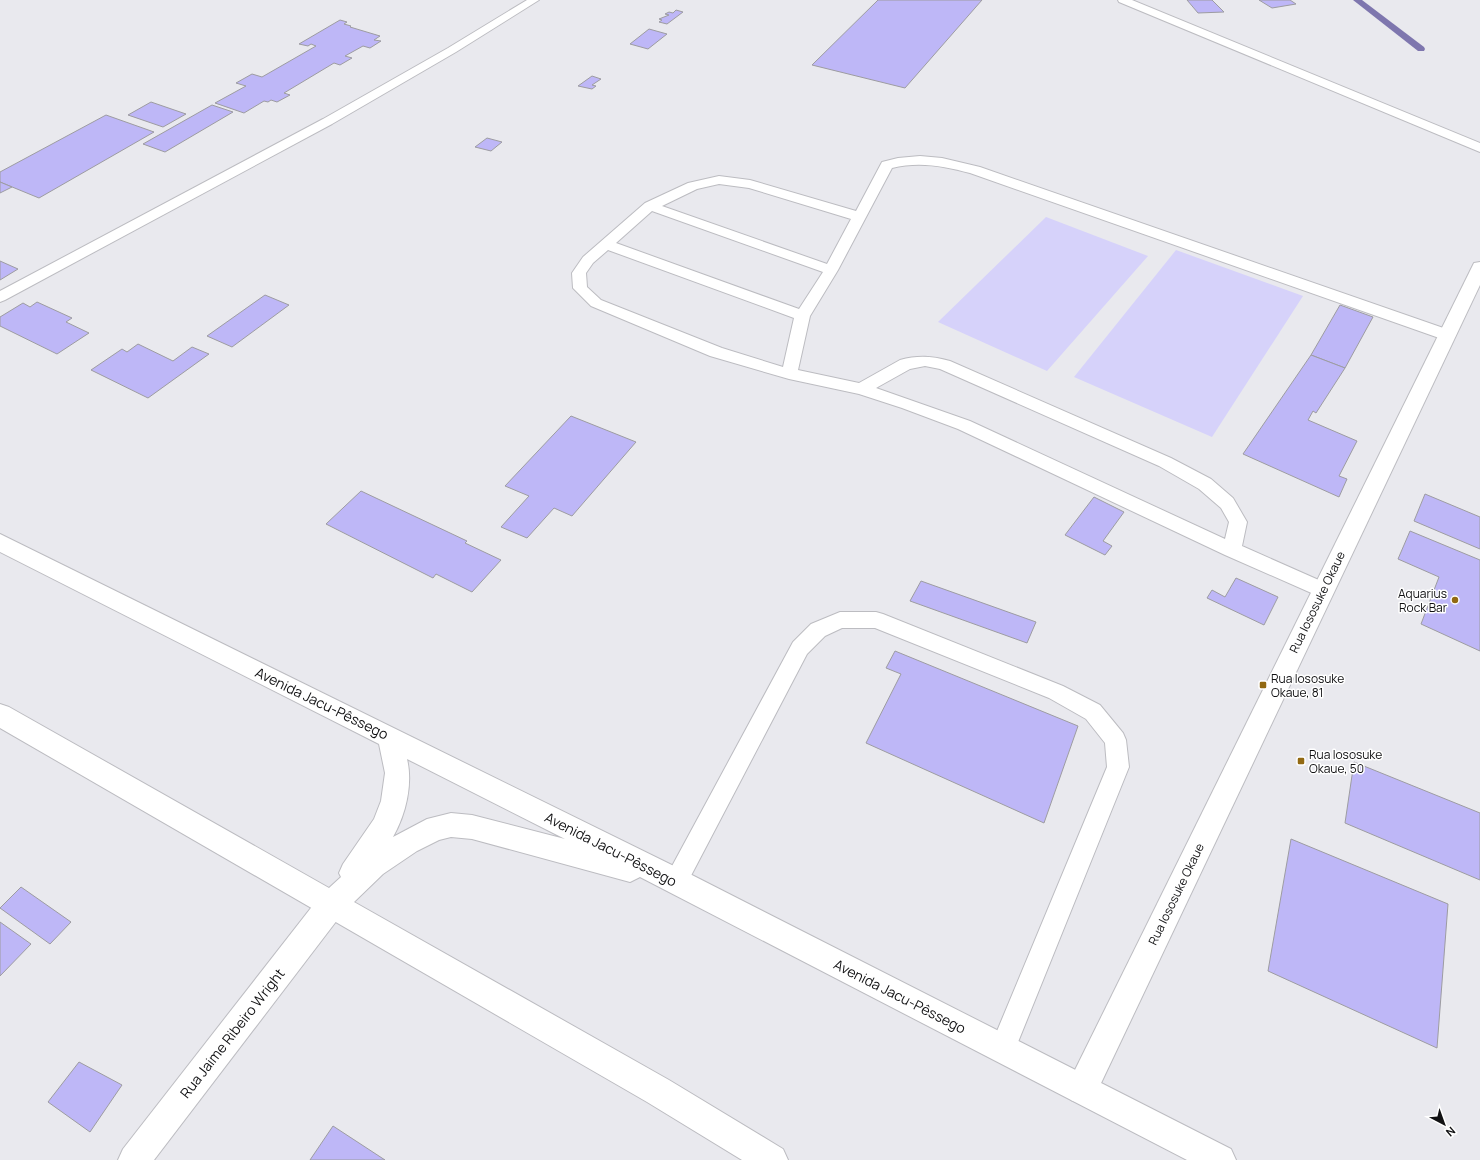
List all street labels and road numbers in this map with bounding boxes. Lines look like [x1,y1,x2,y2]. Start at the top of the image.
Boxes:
street label: Rua Iososuke Okaue [1285,548,1349,656]
street label: Avenida Jacu-Pêssego [252,662,392,744]
street label: Avenida Jacu-Pêssego [542,807,680,891]
street label: Rua Iososuke Okaue [1144,840,1208,948]
street label: Avenida Jacu-Pêssego [831,954,969,1038]
street label: Rua Jaime Ribeiro Wright [175,964,289,1102]

